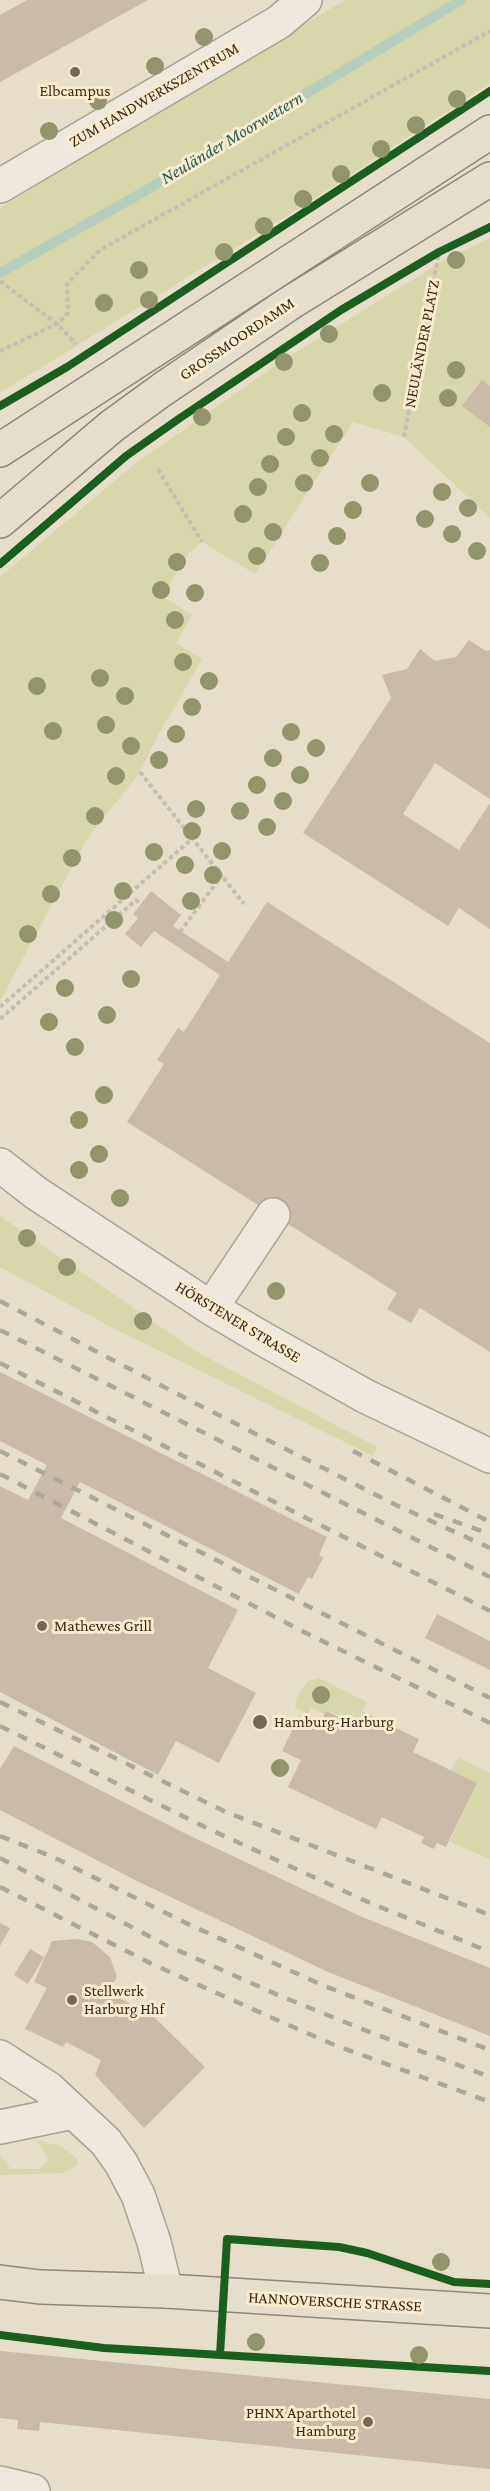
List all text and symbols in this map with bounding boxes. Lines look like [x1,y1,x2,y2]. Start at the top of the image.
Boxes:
street label: ZUM HANDWERKSZENTRUM [66,38,242,152]
marker: Elbcampus [68,65,82,79]
place label: Elbcampus [39,81,111,101]
water label: Neuländer Moorwettern [157,87,307,189]
street label: NEULÄNDER PLATZ [400,278,444,410]
street label: GROSSMOORDAMM [176,293,298,385]
street label: HÖRSTENER STRASSE [172,1277,304,1367]
place label: Mathewes Grill [54,1616,152,1636]
marker: Mathewes Grill [35,1619,49,1633]
place label: Hamburg-Harburg [274,1712,394,1732]
marker: Hamburg-Harburg [251,1713,269,1731]
place label: Stellwerk Harburg Hhf [84,1981,164,2019]
marker: Stellwerk Harburg Hhf [65,1993,79,2007]
street label: HANNOVERSCHE STRASSE [248,2288,422,2316]
place label: PHNX Aparthotel Hamburg [246,2403,356,2441]
marker: PHNX Aparthotel Hamburg [361,2415,375,2429]

